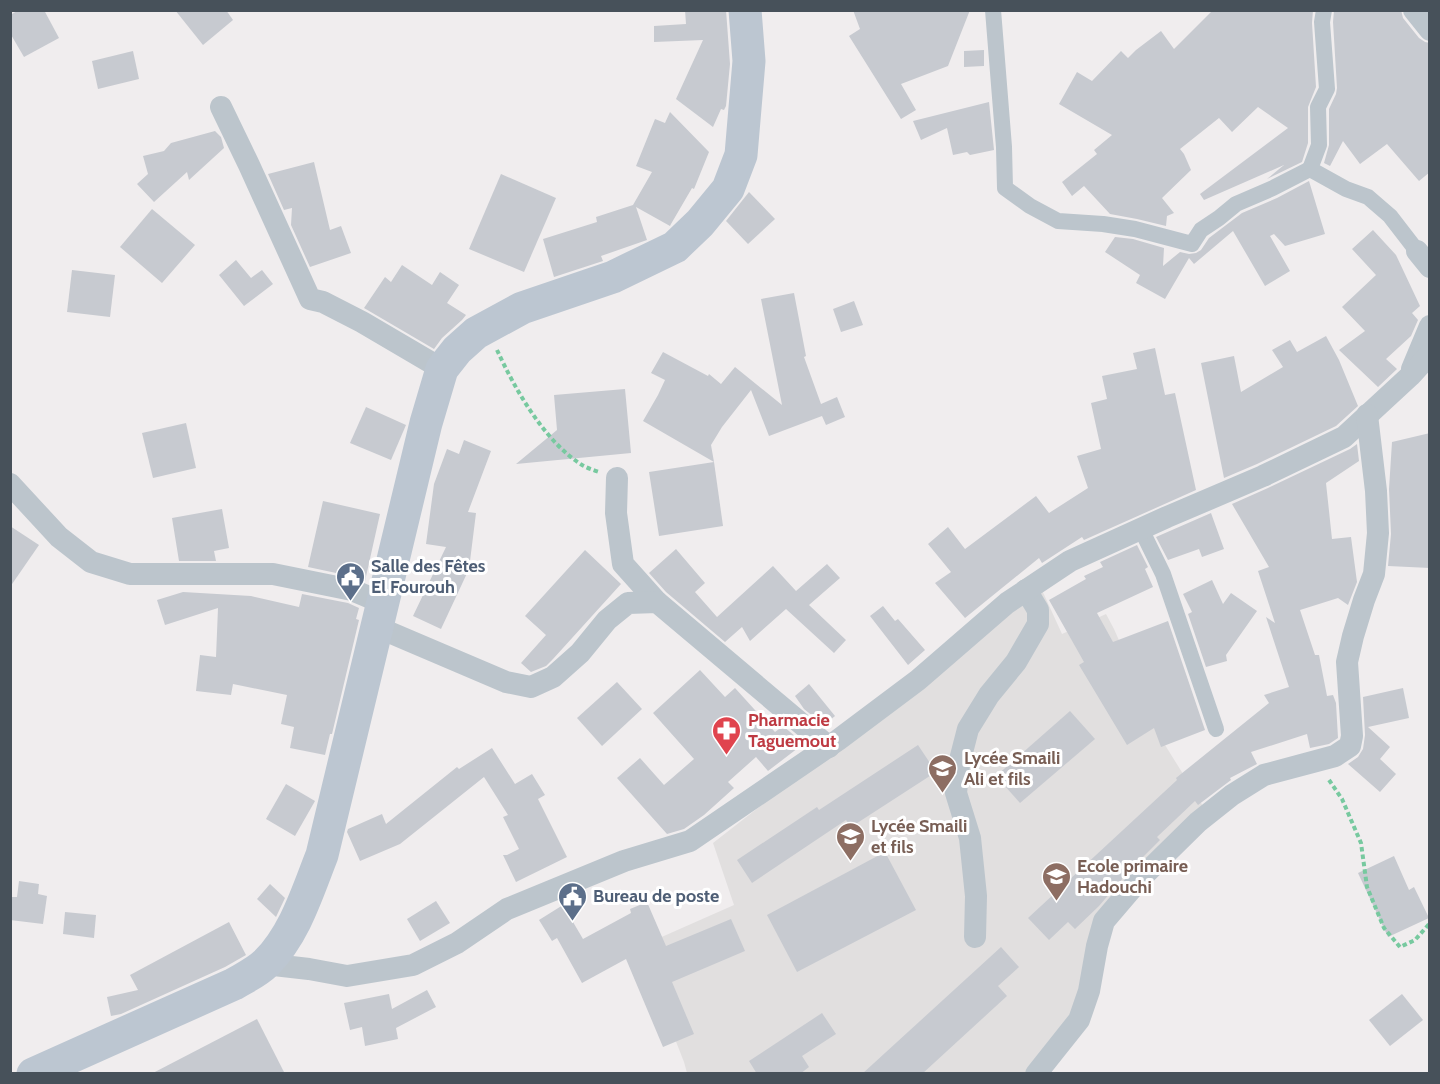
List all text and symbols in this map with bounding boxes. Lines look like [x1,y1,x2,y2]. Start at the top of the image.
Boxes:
place label: Salle des Fêtes El Fourouh [371,555,486,598]
public building icon: Salle des Fêtes El Fourouh [334,560,366,602]
place label: Pharmacie Taguemout [748,709,836,752]
pharmacy icon: Pharmacie Taguemout [711,714,743,756]
place label: Lycée Smaili Ali et fils [964,747,1060,790]
school or university icon: Lycée Smaili Ali et fils [927,752,959,794]
place label: Lycée Smaili et fils [871,815,967,858]
school or university icon: Lycée Smaili et fils [834,820,866,862]
place label: Ecole primaire Hadouchi [1077,855,1188,898]
school or university icon: Ecole primaire Hadouchi [1040,860,1072,902]
public building icon: Bureau de poste [556,880,588,922]
place label: Bureau de poste [593,885,719,907]

